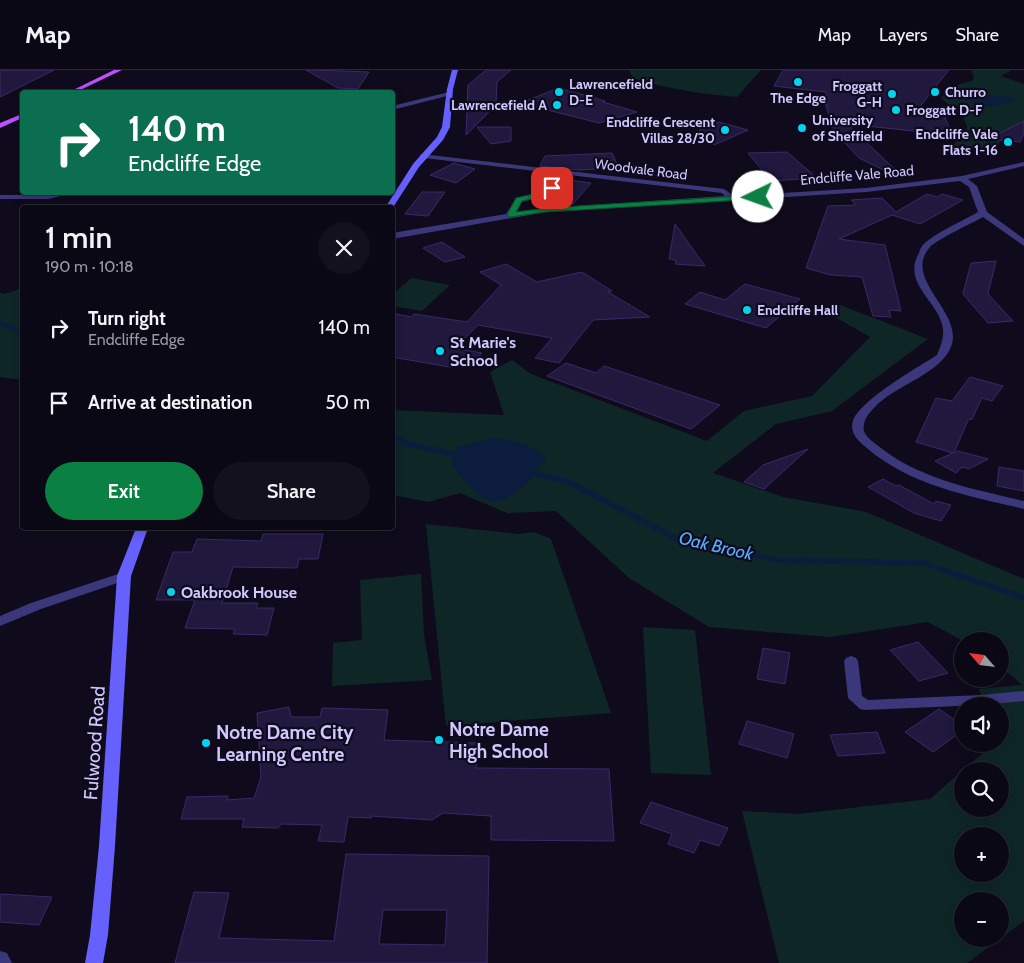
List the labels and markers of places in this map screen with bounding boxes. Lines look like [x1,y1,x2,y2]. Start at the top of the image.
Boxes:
place label: Lawrencefield D-E [569,75,653,109]
marker: The Edge [792,76,804,88]
place label: Froggatt G-H [832,77,882,111]
place label: Churro [945,83,986,101]
marker: Lawrencefield D-E [553,86,565,98]
marker: Churro [929,86,941,98]
marker: Froggatt G-H [886,88,898,100]
place label: The Edge [770,89,826,107]
place label: Lawrencefield A [451,96,547,114]
marker: Lawrencefield A [551,99,563,111]
place label: Froggatt D-F [906,101,983,119]
marker: Froggatt D-F [890,104,902,116]
place label: University of Sheffield [812,111,883,145]
place label: Endcliffe Crescent Villas 28/30 [606,113,715,147]
marker: University of Sheffield [796,122,808,134]
marker: Endcliffe Crescent Villas 28/30 [719,124,731,136]
place label: Endcliffe Vale Flats 1-16 [915,125,998,159]
marker: Endcliffe Vale Flats 1-16 [1002,136,1014,148]
pin [531,167,573,209]
place label: Endcliffe Hall [757,301,839,319]
marker: Endcliffe Hall [741,304,753,316]
place label: St Marie's School [450,333,516,370]
marker: St Marie's School [434,345,446,357]
place label: Oakbrook House [181,583,297,602]
marker: Oakbrook House [165,586,177,598]
place label: Notre Dame High School [449,718,549,763]
place label: Notre Dame City Learning Centre [216,721,354,766]
marker: Notre Dame High School [433,734,445,746]
marker: Notre Dame City Learning Centre [200,737,212,749]

